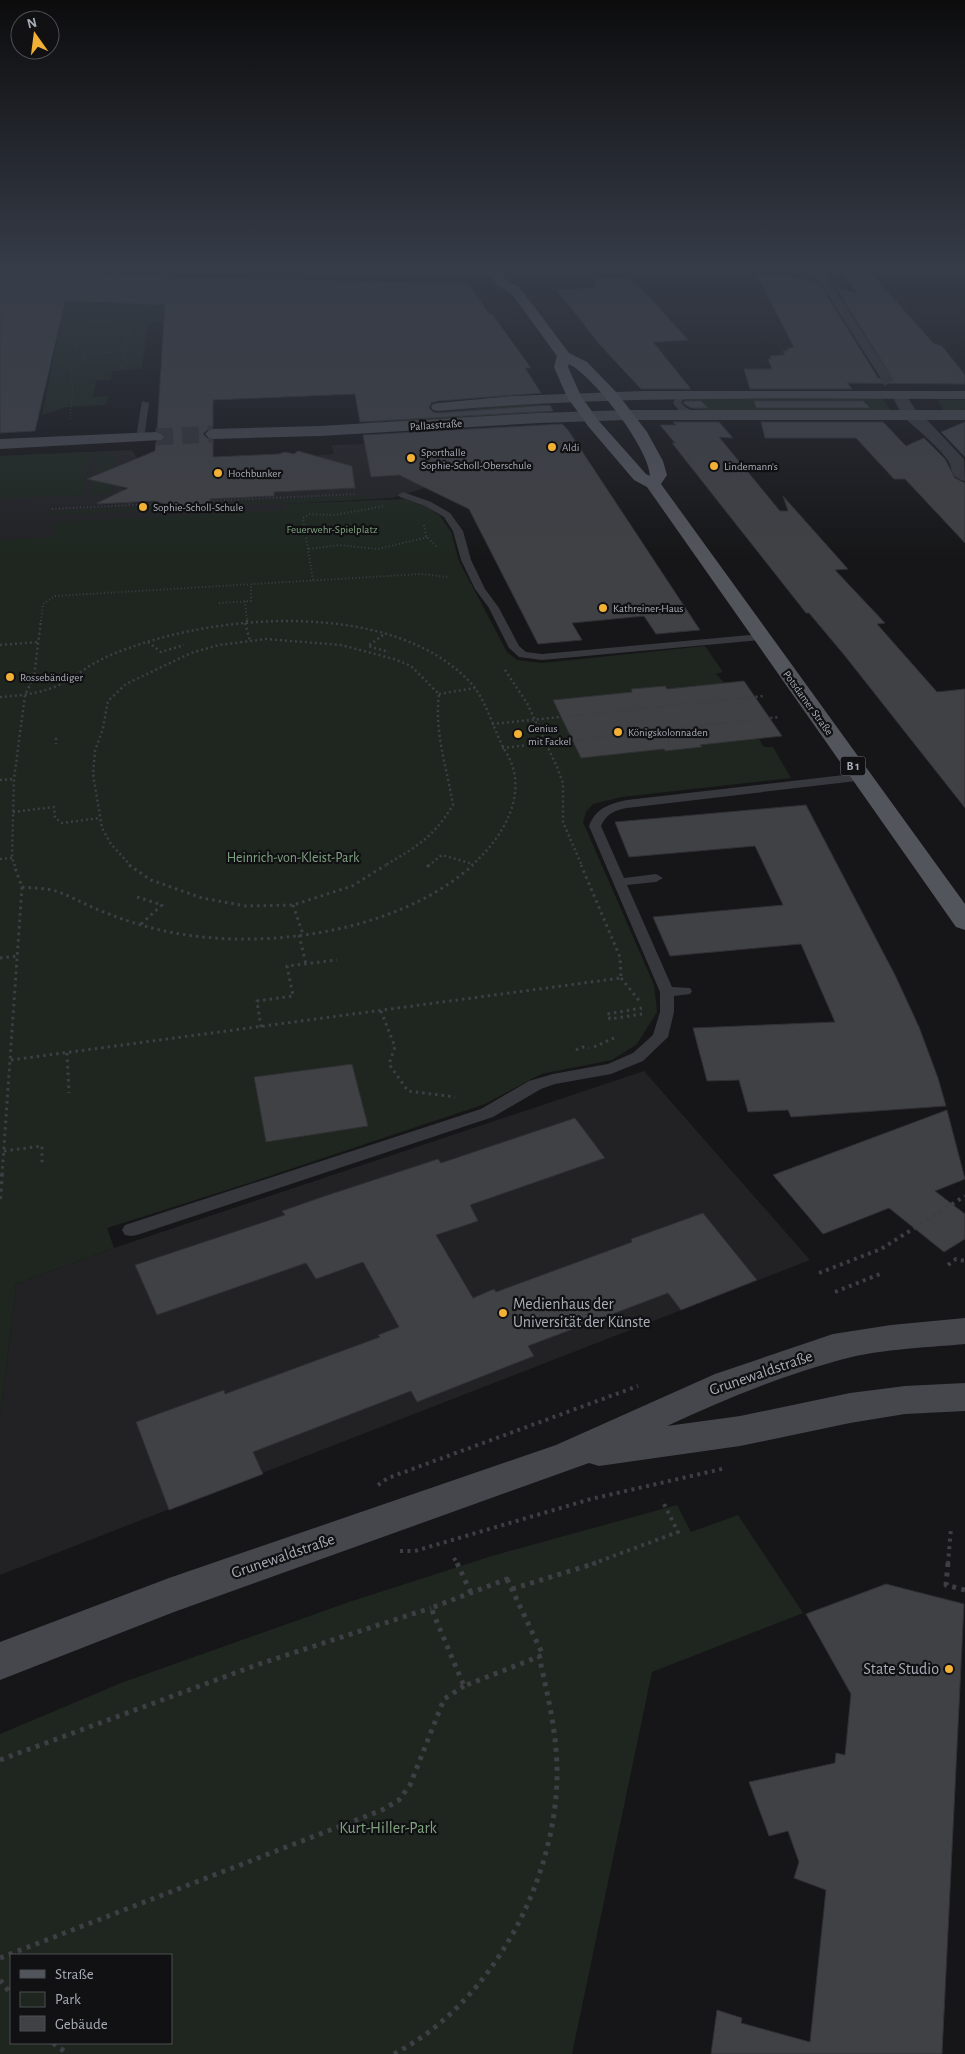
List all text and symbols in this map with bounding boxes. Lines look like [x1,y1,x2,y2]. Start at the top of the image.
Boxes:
north arrow [10,10,60,60]
text: N [26,15,39,31]
street label: Pallasstraße [409,418,463,432]
marker: Aldi [546,441,558,453]
place label: Aldi [562,442,579,453]
place label: Sporthalle Sophie-Scholl-Oberschule [421,447,532,471]
marker: Sporthalle Sophie-Scholl-Oberschule [405,452,417,464]
marker: Lindemann's [708,460,720,472]
place label: Lindemann's [724,461,778,472]
marker: Hochbunker [212,467,224,479]
place label: Hochbunker [228,468,281,479]
marker: Sophie-Scholl-Schule [137,501,149,513]
place label: Sophie-Scholl-Schule [153,502,243,513]
park label: Feuerwehr-Spielplatz [287,524,378,535]
marker: Kathreiner-Haus [597,602,609,614]
place label: Kathreiner-Haus [613,603,683,614]
street label: Potsdamer Straße [781,669,835,737]
marker: Rossebändiger [4,671,16,683]
place label: Rossebändiger [20,672,83,683]
place label: Genius mit Fackel [528,723,571,747]
marker: Königskolonnaden [612,726,624,738]
place label: Königskolonnaden [628,727,708,738]
marker: Genius mit Fackel [512,728,524,740]
road number: B 1 [840,756,866,776]
park label: Heinrich-von-Kleist-Park [227,851,360,865]
place label: Medienhaus der Universität der Künste [513,1296,650,1330]
marker: Medienhaus der Universität der Künste [497,1307,509,1319]
street label: Grunewaldstraße [707,1348,815,1398]
street label: Grunewaldstraße [229,1531,337,1581]
place label: State Studio [863,1661,939,1677]
marker: State Studio [943,1663,955,1675]
park label: Kurt-Hiller-Park [339,1820,438,1836]
legend [10,1954,172,2044]
text: Straße [55,1967,94,1982]
text: Park [55,1992,81,2007]
text: Gebäude [55,2017,108,2032]

